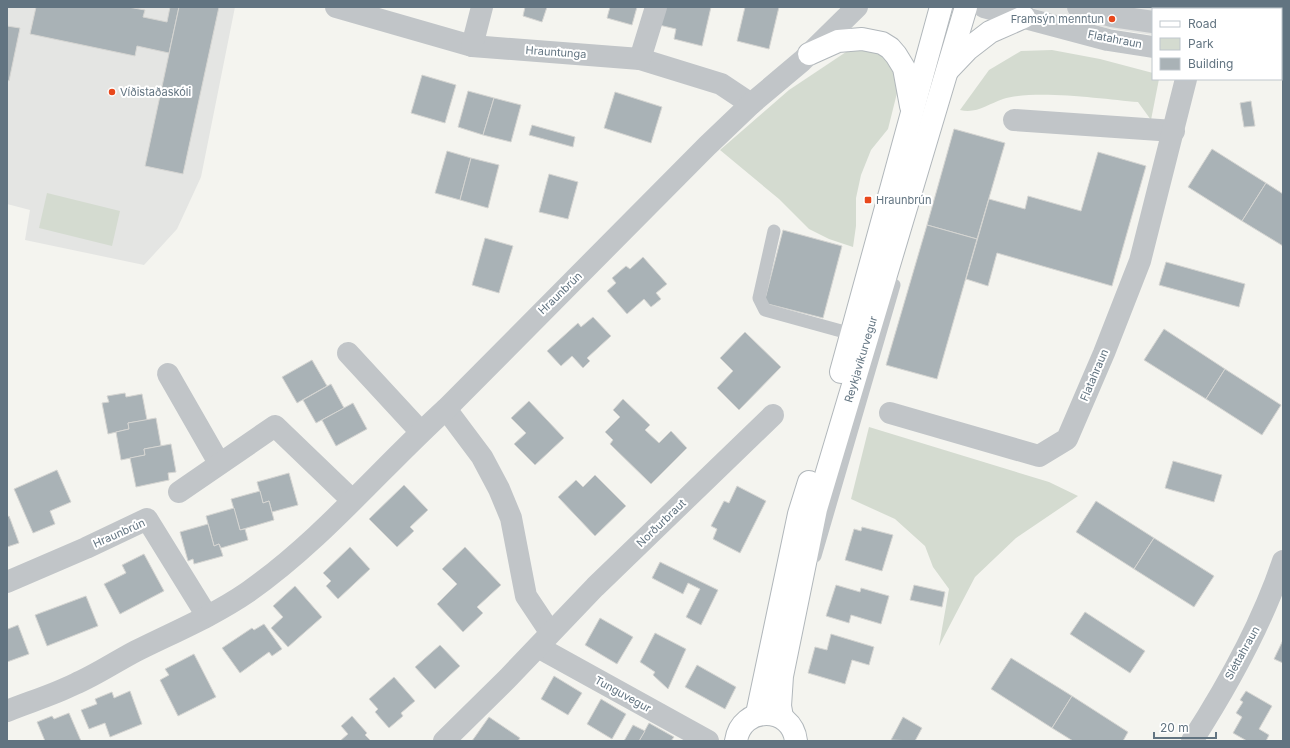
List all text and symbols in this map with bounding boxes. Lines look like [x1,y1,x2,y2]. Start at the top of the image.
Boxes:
legend [1152,8,1282,80]
place label: Framsýn menntun [1011,12,1104,26]
marker: Framsýn menntun [1107,14,1117,24]
text: Road [1188,16,1217,31]
street label: Flatahraun [1087,27,1143,51]
text: Park [1188,36,1214,51]
street label: Hrauntunga [525,43,587,61]
text: Building [1188,56,1233,71]
place label: Víðistaðaskóli [120,85,191,99]
marker: Víðistaðaskóli [107,87,117,97]
place label: Hraunbrún [876,193,931,207]
marker: Hraunbrún [863,195,873,205]
street label: Hraunbrún [535,269,585,317]
street label: Reykjavíkurvegur [841,314,880,404]
street label: Flatahraun [1077,347,1111,403]
street label: Norðurbraut [633,496,689,550]
street label: Hraunbrún [91,515,147,551]
street label: Sléttahraun [1222,624,1262,682]
street label: Tunguvegur [592,673,654,715]
scale bar [1154,714,1216,740]
text: 20 m [1160,720,1189,735]

